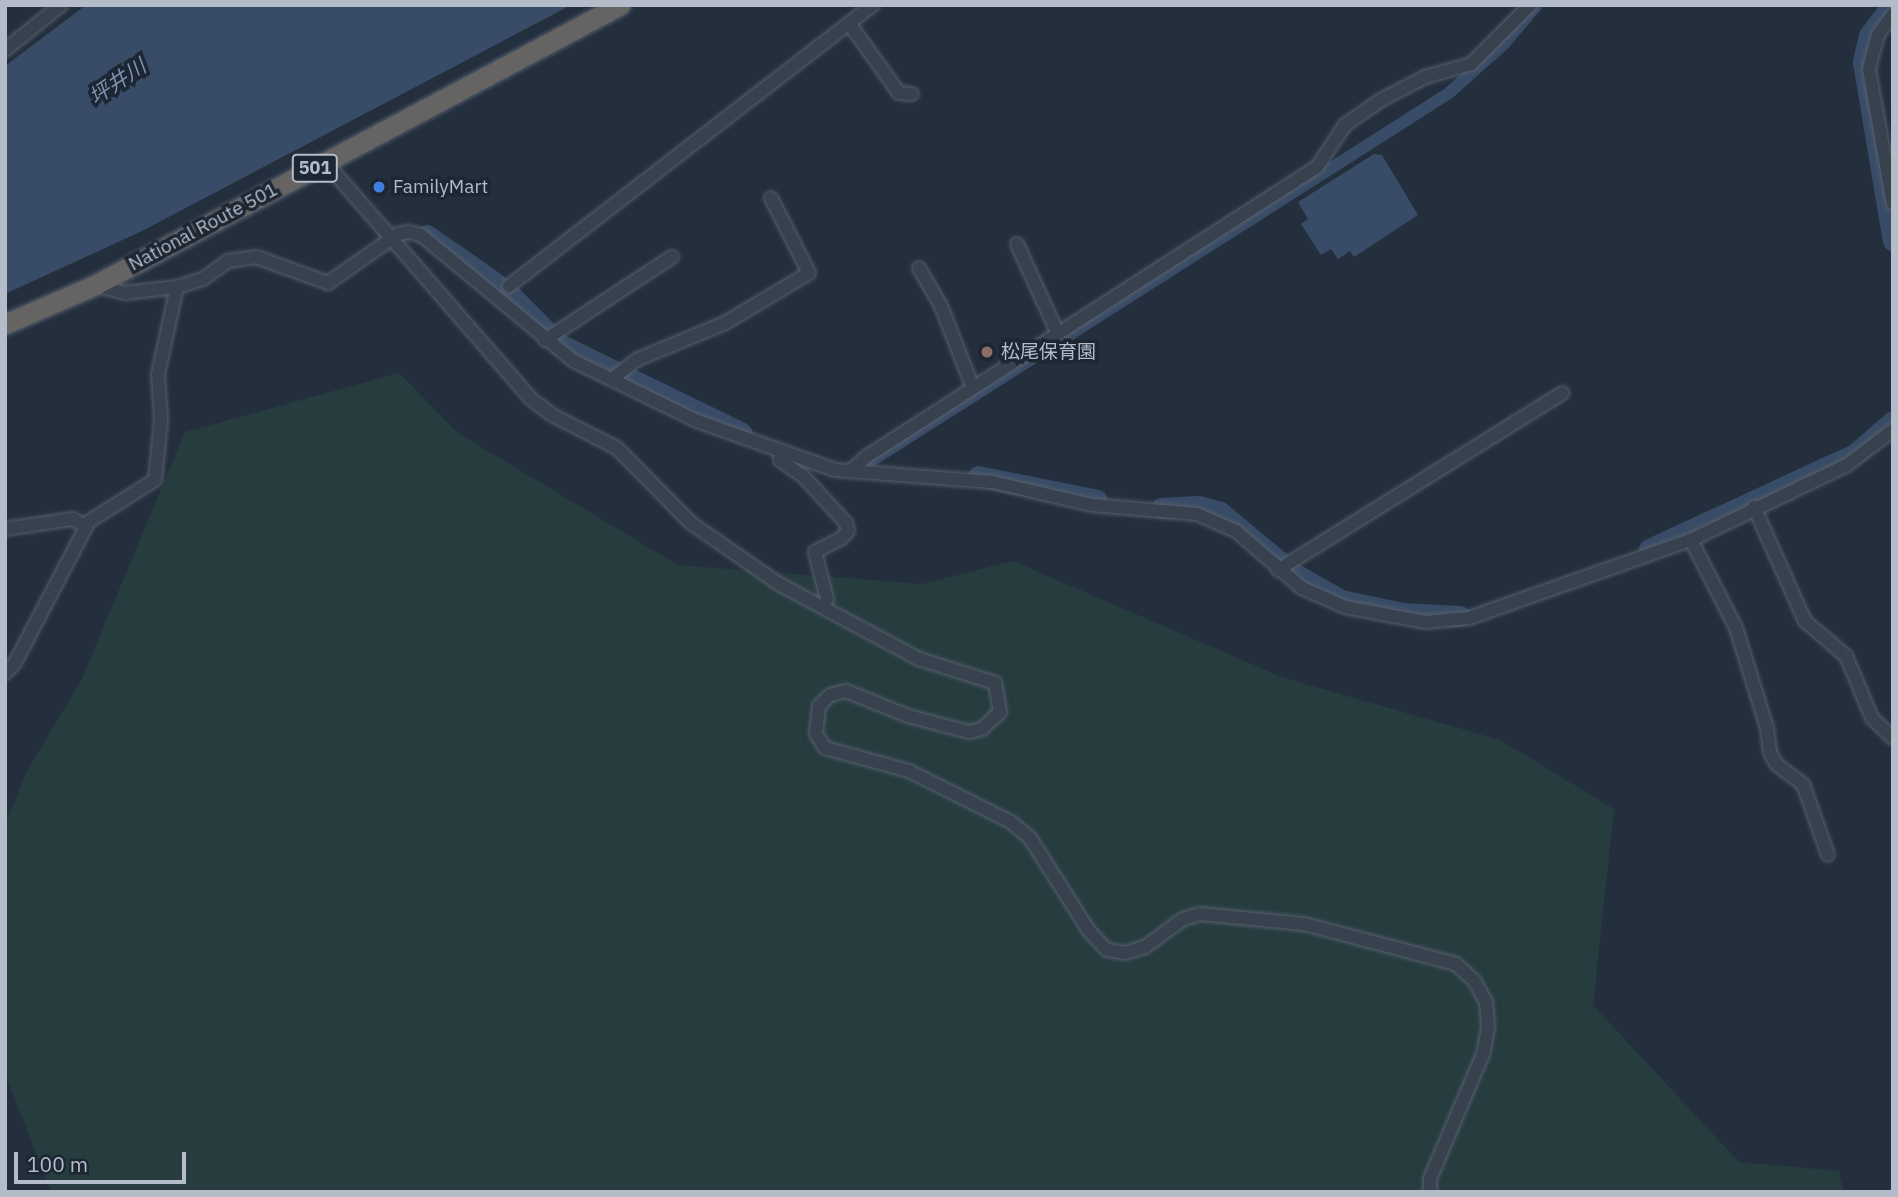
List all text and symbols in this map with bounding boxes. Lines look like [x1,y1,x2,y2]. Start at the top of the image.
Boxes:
water label: 坪井川 [84,53,150,109]
road number: 501 [290,154,340,182]
place label: FamilyMart [393,176,488,198]
street label: National Route 501 [125,178,281,276]
marker: FamilyMart [371,179,387,195]
place label: 松尾保育園 [1001,341,1096,363]
marker: 松尾保育園 [979,344,995,360]
scale bar [18,1138,189,1182]
text: 100 m [27,1150,88,1178]

